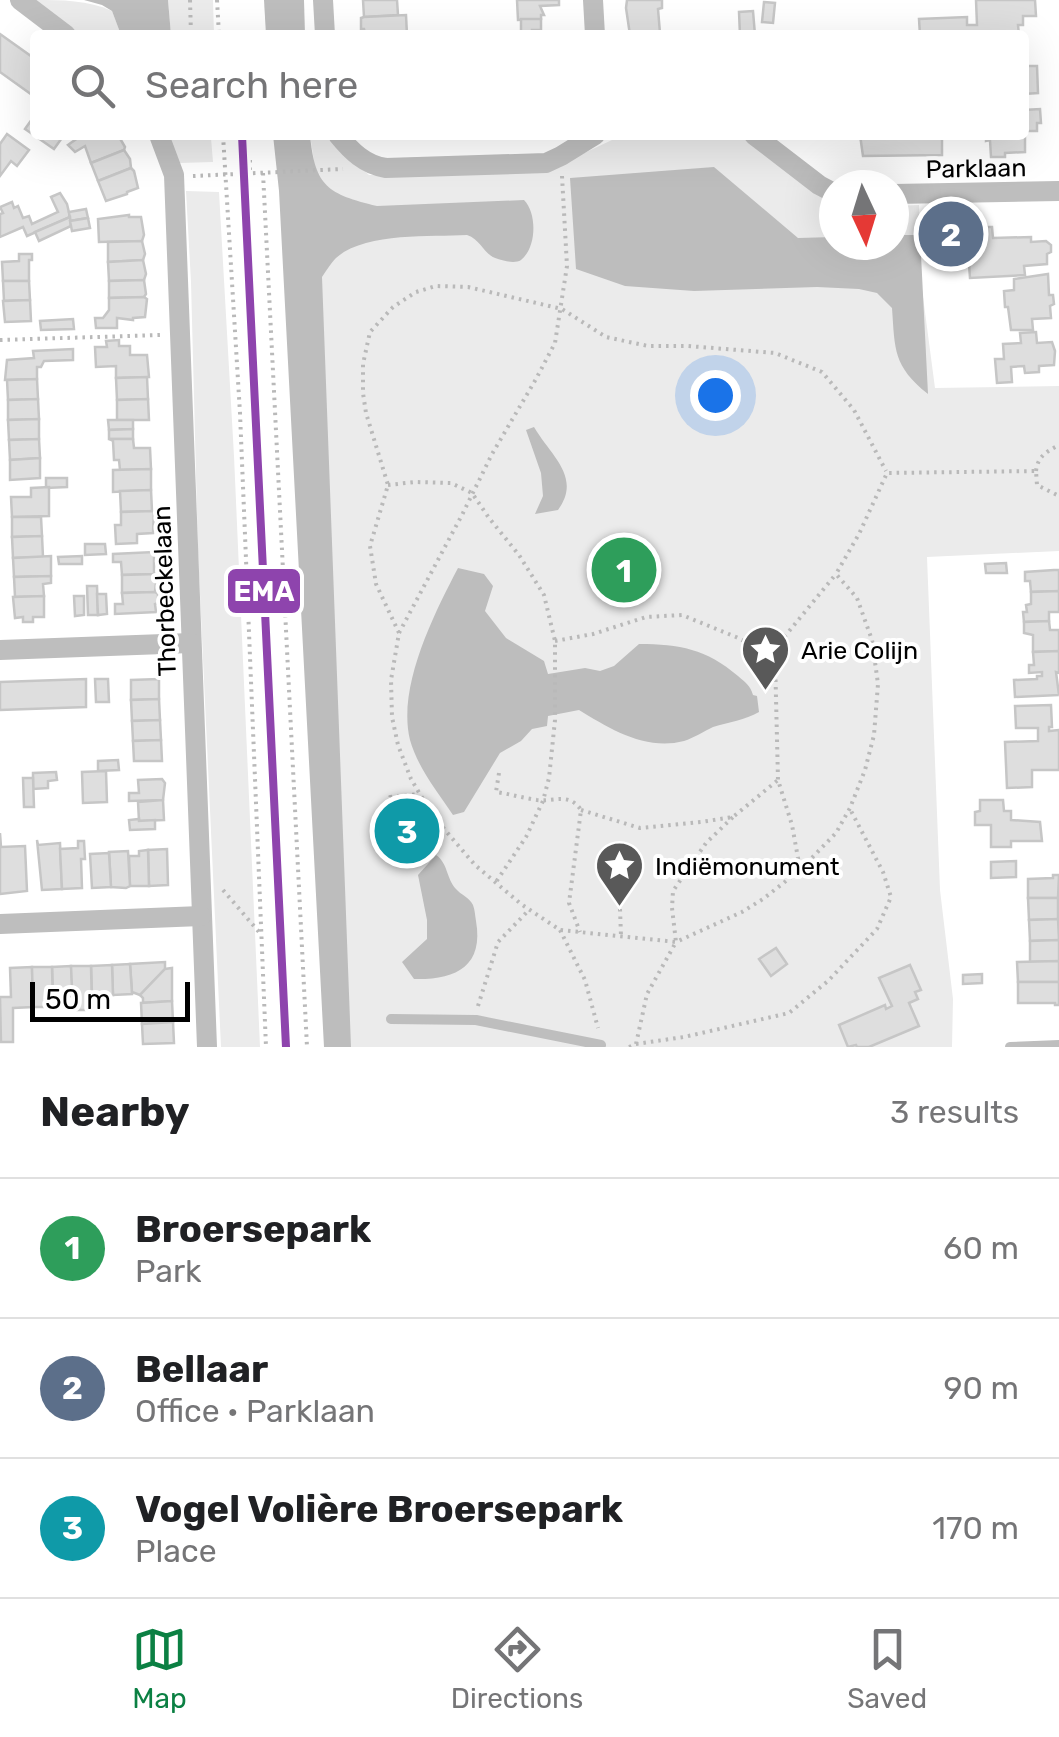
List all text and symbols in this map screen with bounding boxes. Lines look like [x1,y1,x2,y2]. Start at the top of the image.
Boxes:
search box [30,30,1029,140]
icon: search [65,58,120,113]
text: Search here [145,62,358,108]
street label: Parklaan [925,153,1027,184]
north arrow [819,170,909,260]
pin: 2 [918,196,984,272]
your location [690,370,741,421]
street label: Thorbeckelaan [147,505,182,677]
pin: 1 [592,532,656,608]
line badge: EMA [226,567,302,615]
text: EMA [233,575,295,608]
place icon: Arie Colijn [740,624,792,692]
place label: Arie Colijn [801,636,918,665]
pin: 3 [374,794,440,868]
place icon: Indiëmonument [594,840,646,908]
place label: Indiëmonument [655,852,840,881]
scale bar [30,977,190,1021]
text: 50 m [45,983,111,1016]
text: Nearby [40,1087,190,1137]
text: 3 results [890,1093,1019,1131]
text: Broersepark [135,1206,371,1252]
text: 1 [65,1229,80,1267]
text: 60 m [943,1229,1019,1267]
text: Park [135,1252,202,1290]
text: Bellaar [135,1346,268,1392]
text: 2 [62,1369,83,1407]
text: 90 m [943,1369,1019,1407]
text: Office · Parklaan [135,1392,375,1430]
text: Vogel Volière Broersepark [135,1486,623,1532]
text: 3 [62,1509,83,1547]
text: 170 m [932,1509,1019,1547]
text: Place [135,1532,217,1570]
tab: Map [132,1622,187,1715]
tab: Directions [451,1622,583,1715]
tab: Saved [847,1622,927,1715]

